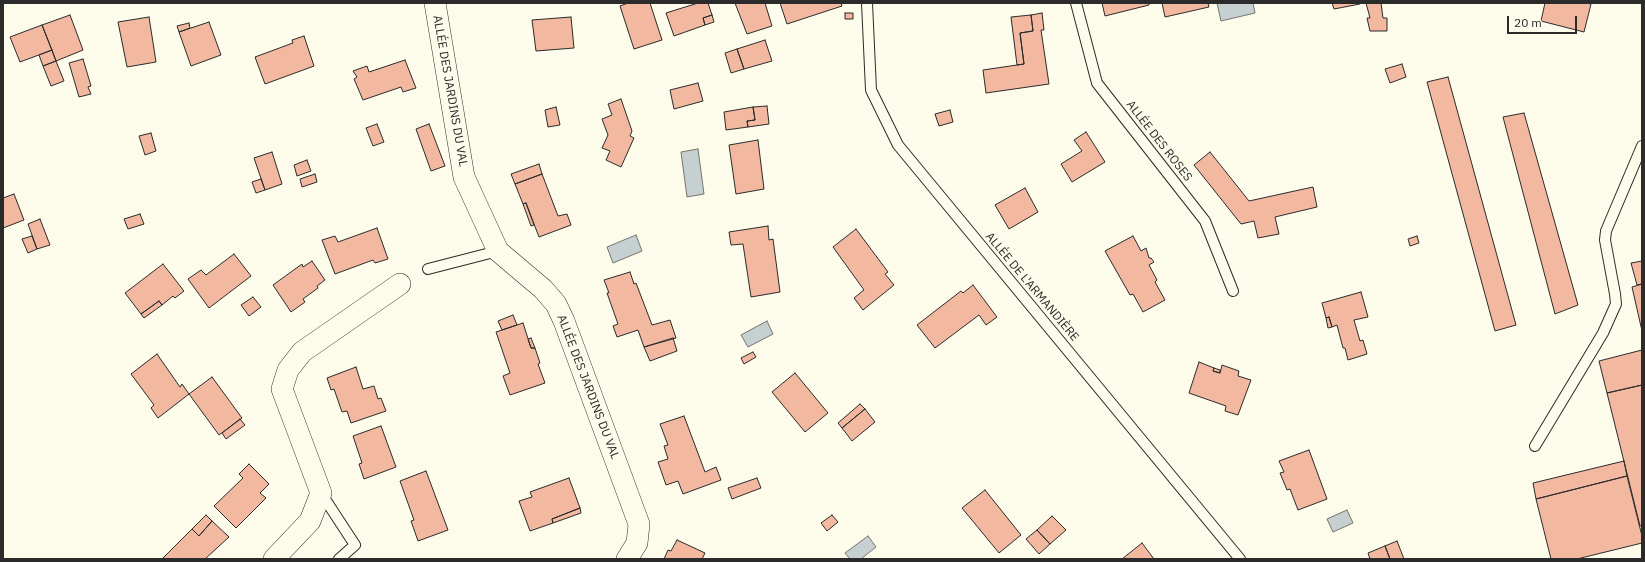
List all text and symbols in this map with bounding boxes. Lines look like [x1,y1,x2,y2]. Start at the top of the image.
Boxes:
scale bar [1509,8,1579,34]
street label: ALLÉE DES JARDINS DU VAL [430,14,470,168]
text: 20 m [1514,15,1542,30]
street label: ALLÉE DES ROSES [1123,98,1195,184]
street label: ALLÉE DE L'ARMANDIÈRE [982,230,1082,344]
street label: ALLÉE DES JARDINS DU VAL [554,313,622,461]

